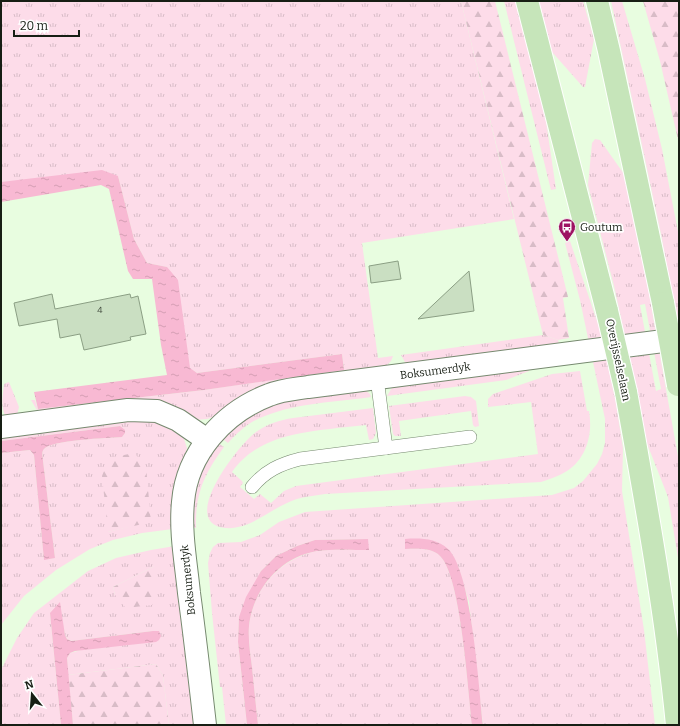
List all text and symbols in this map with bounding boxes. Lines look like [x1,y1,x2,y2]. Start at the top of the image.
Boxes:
scale bar [14,12,79,38]
text: 20 m [20,19,49,33]
bus stop icon: Goutum [557,217,577,242]
place label: Goutum [580,221,623,234]
house number: 4 [97,305,103,315]
street label: Overijsselselaan [603,318,633,402]
street label: Boksumerdyk [399,359,472,382]
street label: Boksumerdyk [178,543,198,616]
north arrow [12,674,52,714]
text: N [23,677,36,692]

